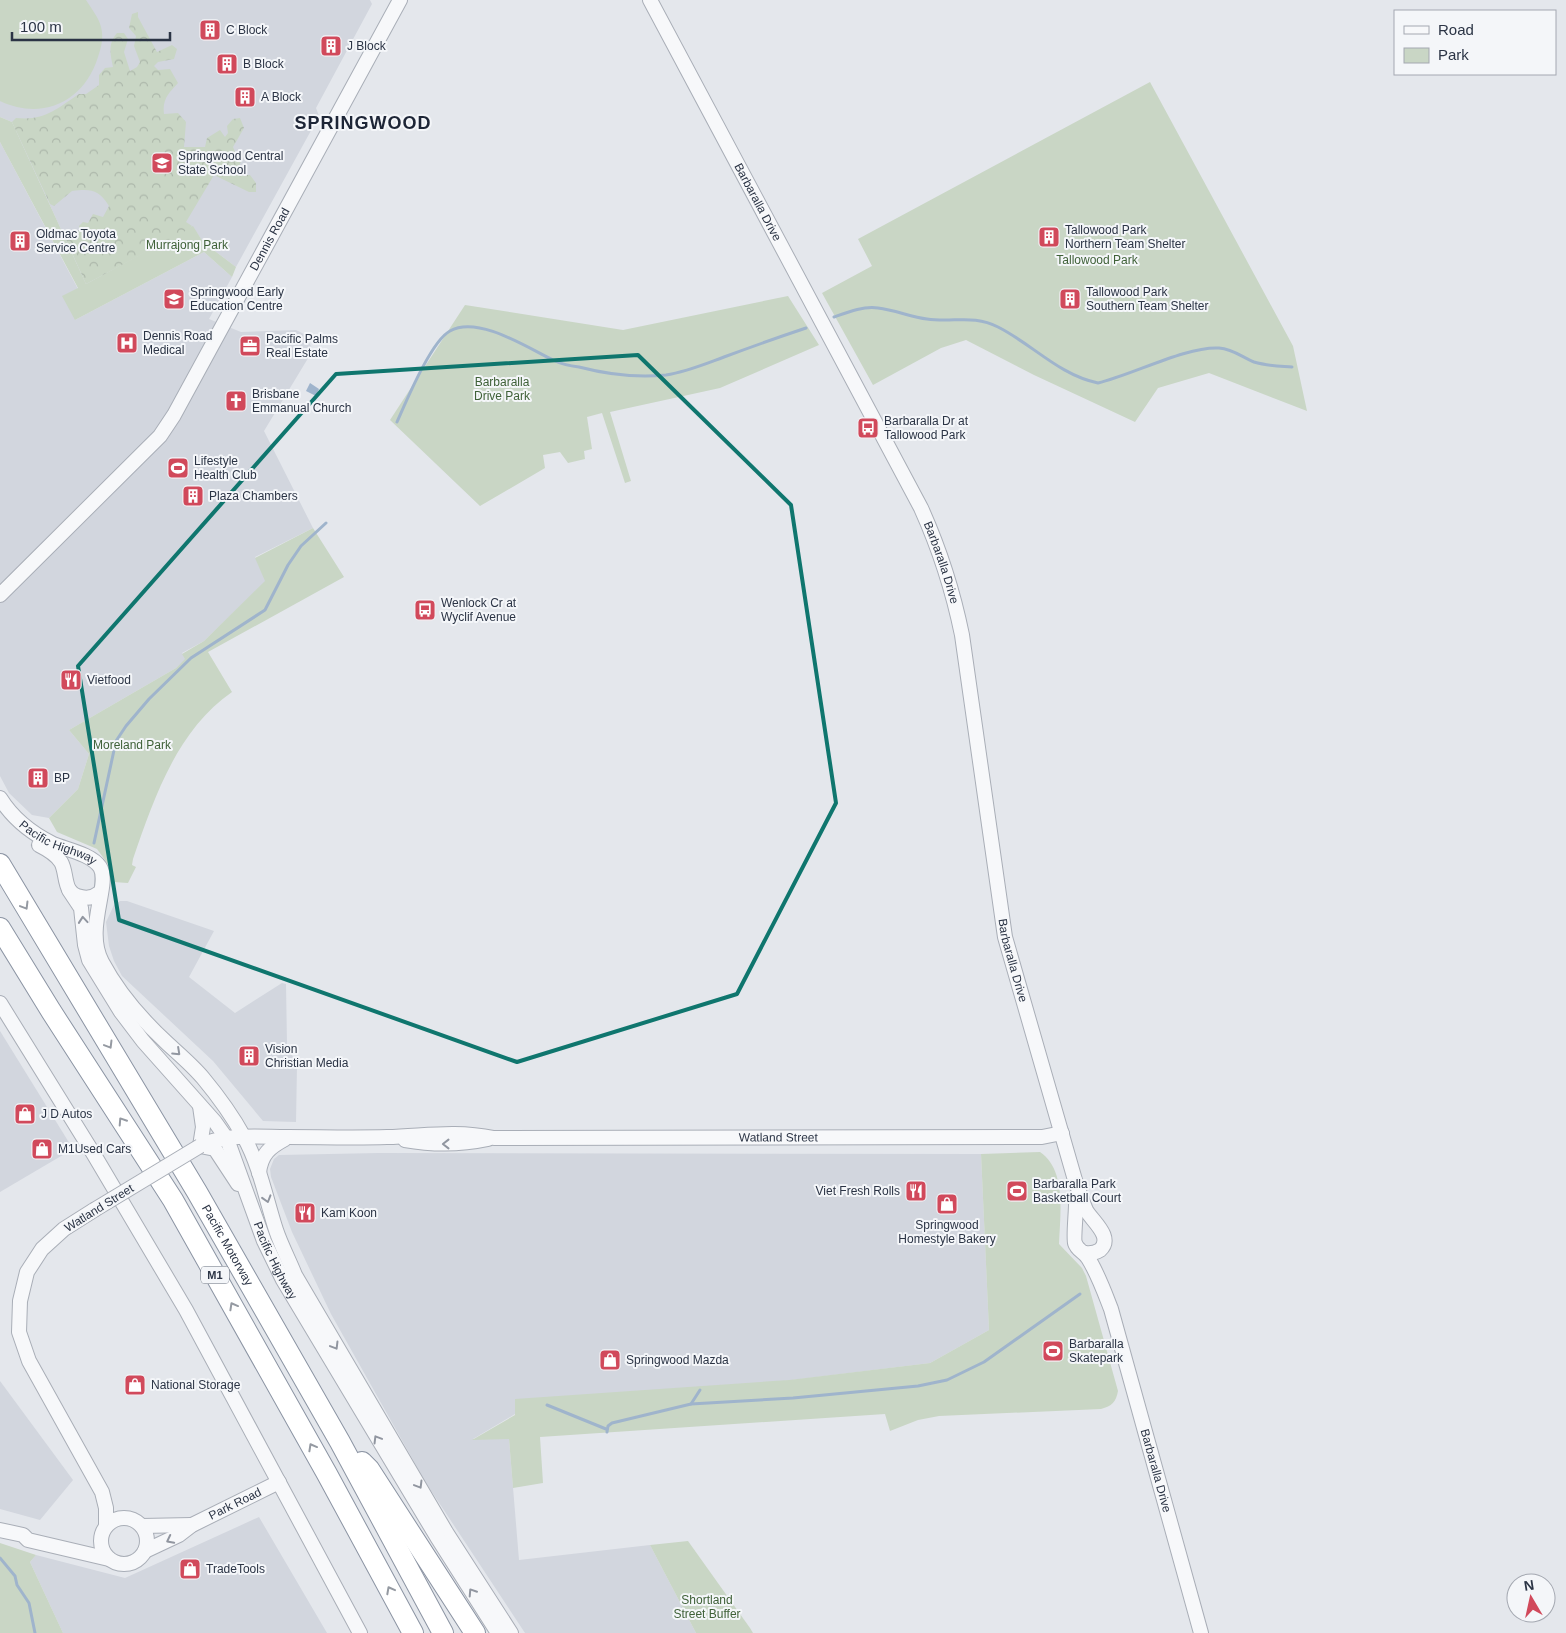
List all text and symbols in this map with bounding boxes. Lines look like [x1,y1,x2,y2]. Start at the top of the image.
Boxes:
scale bar [12,10,170,42]
legend [1394,10,1556,75]
text: 100 m [20,18,62,35]
building icon: C Block [198,18,222,42]
text: Road [1438,21,1474,38]
place label: C Block [226,23,268,37]
building icon: J Block [319,34,343,58]
place label: J Block [347,39,387,53]
text: Park [1438,46,1469,63]
building icon: B Block [215,52,239,76]
place label: B Block [243,57,285,71]
building icon: A Block [233,85,257,109]
place label: A Block [261,90,302,104]
district label: SPRINGWOOD [294,113,432,133]
place label: Springwood Central State School [178,149,283,177]
school or university icon: Springwood Central State School [150,151,174,175]
street label: Barbaralla Drive [731,161,784,244]
street label: Dennis Road [247,205,293,273]
place label: Tallowood Park Northern Team Shelter [1065,223,1186,251]
building icon: Tallowood Park Northern Team Shelter [1037,225,1061,249]
place label: Oldmac Toyota Service Centre [36,227,116,255]
building icon: Oldmac Toyota Service Centre [8,229,32,253]
park label: Murrajong Park [146,238,229,252]
park label: Tallowood Park [1056,253,1139,267]
place label: Springwood Early Education Centre [190,285,284,313]
place label: Tallowood Park Southern Team Shelter [1086,285,1209,313]
school or university icon: Springwood Early Education Centre [162,287,186,311]
building icon: Tallowood Park Southern Team Shelter [1058,287,1082,311]
place label: Dennis Road Medical [143,329,212,357]
hospital icon: Dennis Road Medical [115,331,139,355]
place label: Pacific Palms Real Estate [266,332,338,360]
office icon: Pacific Palms Real Estate [238,334,262,358]
park label: Barbaralla Drive Park [474,375,531,403]
place label: Brisbane Emmanual Church [252,387,351,415]
church icon: Brisbane Emmanual Church [224,389,248,413]
place label: Barbaralla Dr at Tallowood Park [884,414,969,442]
bus stop icon: Barbaralla Dr at Tallowood Park [856,416,880,440]
place label: Lifestyle Health Club [194,454,257,482]
sports icon: Lifestyle Health Club [166,456,190,480]
building icon: Plaza Chambers [181,484,205,508]
place label: Plaza Chambers [209,489,298,503]
street label: Barbaralla Drive [921,519,962,606]
place label: Wenlock Cr at Wyclif Avenue [441,596,517,624]
bus stop icon: Wenlock Cr at Wyclif Avenue [413,598,437,622]
restaurant icon: Vietfood [59,668,83,692]
place label: Vietfood [87,673,131,687]
park label: Moreland Park [93,738,172,752]
building icon: BP [26,766,50,790]
place label: BP [54,771,70,785]
street label: Pacific Highway [16,818,100,868]
one-way arrow [19,900,29,909]
one-way arrow [78,916,89,924]
street label: Barbaralla Drive [995,918,1031,1004]
one-way arrow [102,1039,112,1048]
place label: Vision Christian Media [265,1042,349,1070]
building icon: Vision Christian Media [237,1044,261,1068]
one-way arrow [171,1046,180,1055]
shop icon: J D Autos [13,1102,37,1126]
place label: J D Autos [41,1107,92,1121]
one-way arrow [119,1118,128,1127]
street label: Watland Street [739,1130,819,1145]
shop icon: M1Used Cars [30,1137,54,1161]
one-way arrow [441,1139,449,1149]
place label: M1Used Cars [58,1142,131,1156]
place label: Barbaralla Park Basketball Court [1033,1177,1122,1205]
restaurant icon: Viet Fresh Rolls [904,1179,928,1203]
sports icon: Barbaralla Park Basketball Court [1005,1179,1029,1203]
street label: Watland Street [62,1181,137,1235]
place label: Viet Fresh Rolls [816,1184,900,1198]
shop icon: Springwood Homestyle Bakery [935,1192,959,1216]
one-way arrow [262,1195,272,1203]
restaurant icon: Kam Koon [293,1201,317,1225]
street label: Pacific Motorway [199,1202,256,1288]
place label: Kam Koon [321,1206,377,1220]
place label: Springwood Homestyle Bakery [898,1218,996,1246]
street label: Pacific Highway [251,1220,300,1302]
road number: M1 [201,1266,229,1284]
one-way arrow [229,1302,239,1311]
place label: Barbaralla Skatepark [1069,1337,1124,1365]
sports icon: Barbaralla Skatepark [1041,1339,1065,1363]
one-way arrow [329,1341,339,1350]
shop icon: Springwood Mazda [598,1348,622,1372]
place label: Springwood Mazda [626,1353,729,1367]
shop icon: National Storage [123,1373,147,1397]
place label: National Storage [151,1378,241,1392]
street label: Barbaralla Drive [1138,1427,1174,1514]
one-way arrow [374,1435,384,1444]
one-way arrow [309,1444,319,1453]
one-way arrow [412,1480,422,1489]
street label: Park Road [206,1485,264,1523]
one-way arrow [166,1534,175,1544]
shop icon: TradeTools [178,1557,202,1581]
place label: TradeTools [206,1562,265,1576]
north arrow [1506,1573,1556,1623]
text: N [1523,1576,1535,1594]
one-way arrow [386,1586,396,1595]
one-way arrow [468,1588,478,1597]
park label: Shortland Street Buffer [673,1593,741,1621]

